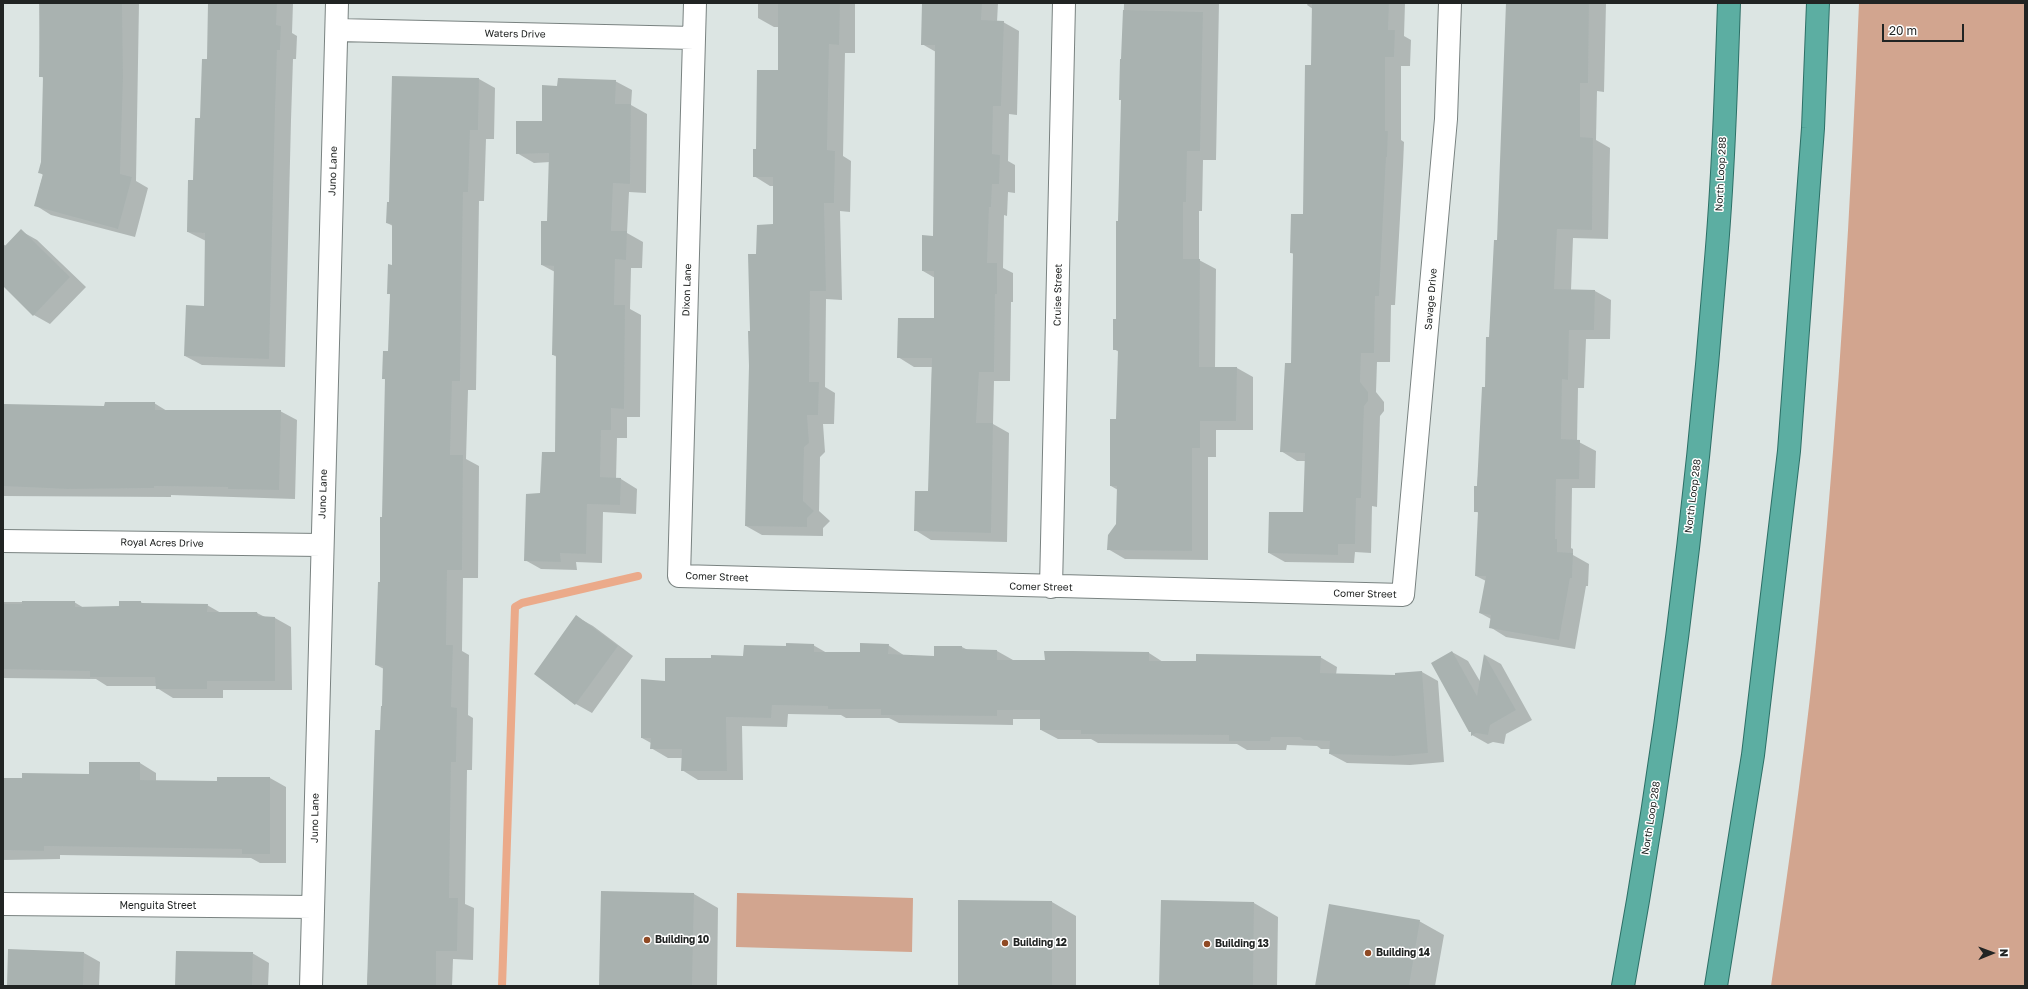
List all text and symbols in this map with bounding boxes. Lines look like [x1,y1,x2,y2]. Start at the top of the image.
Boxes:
scale bar [1884,16,1966,42]
text: 20 m [1889,23,1917,38]
street label: Waters Drive [484,27,546,41]
street label: North Loop 288 [1713,136,1729,212]
street label: Juno Lane [326,146,340,196]
street label: Dixon Lane [680,263,694,317]
street label: Cruise Street [1051,264,1065,326]
street label: Savage Drive [1422,268,1440,330]
street label: North Loop 288 [1682,458,1704,534]
street label: Juno Lane [316,469,330,519]
street label: Royal Acres Drive [120,536,204,550]
street label: Comer Street [685,570,749,584]
street label: Comer Street [1009,580,1073,594]
street label: Comer Street [1333,587,1397,601]
street label: North Loop 288 [1639,780,1663,856]
street label: Juno Lane [309,793,321,843]
street label: Menguita Street [119,900,197,912]
north arrow [1972,933,2012,973]
place label: Building 10 [655,934,709,946]
marker: Building 10 [642,935,652,945]
place label: Building 12 [1013,937,1067,949]
marker: Building 12 [1000,938,1010,948]
place label: Building 13 [1215,938,1269,950]
marker: Building 13 [1202,939,1212,949]
place label: Building 14 [1376,947,1430,959]
marker: Building 14 [1363,948,1373,958]
text: N [1998,948,2011,957]

